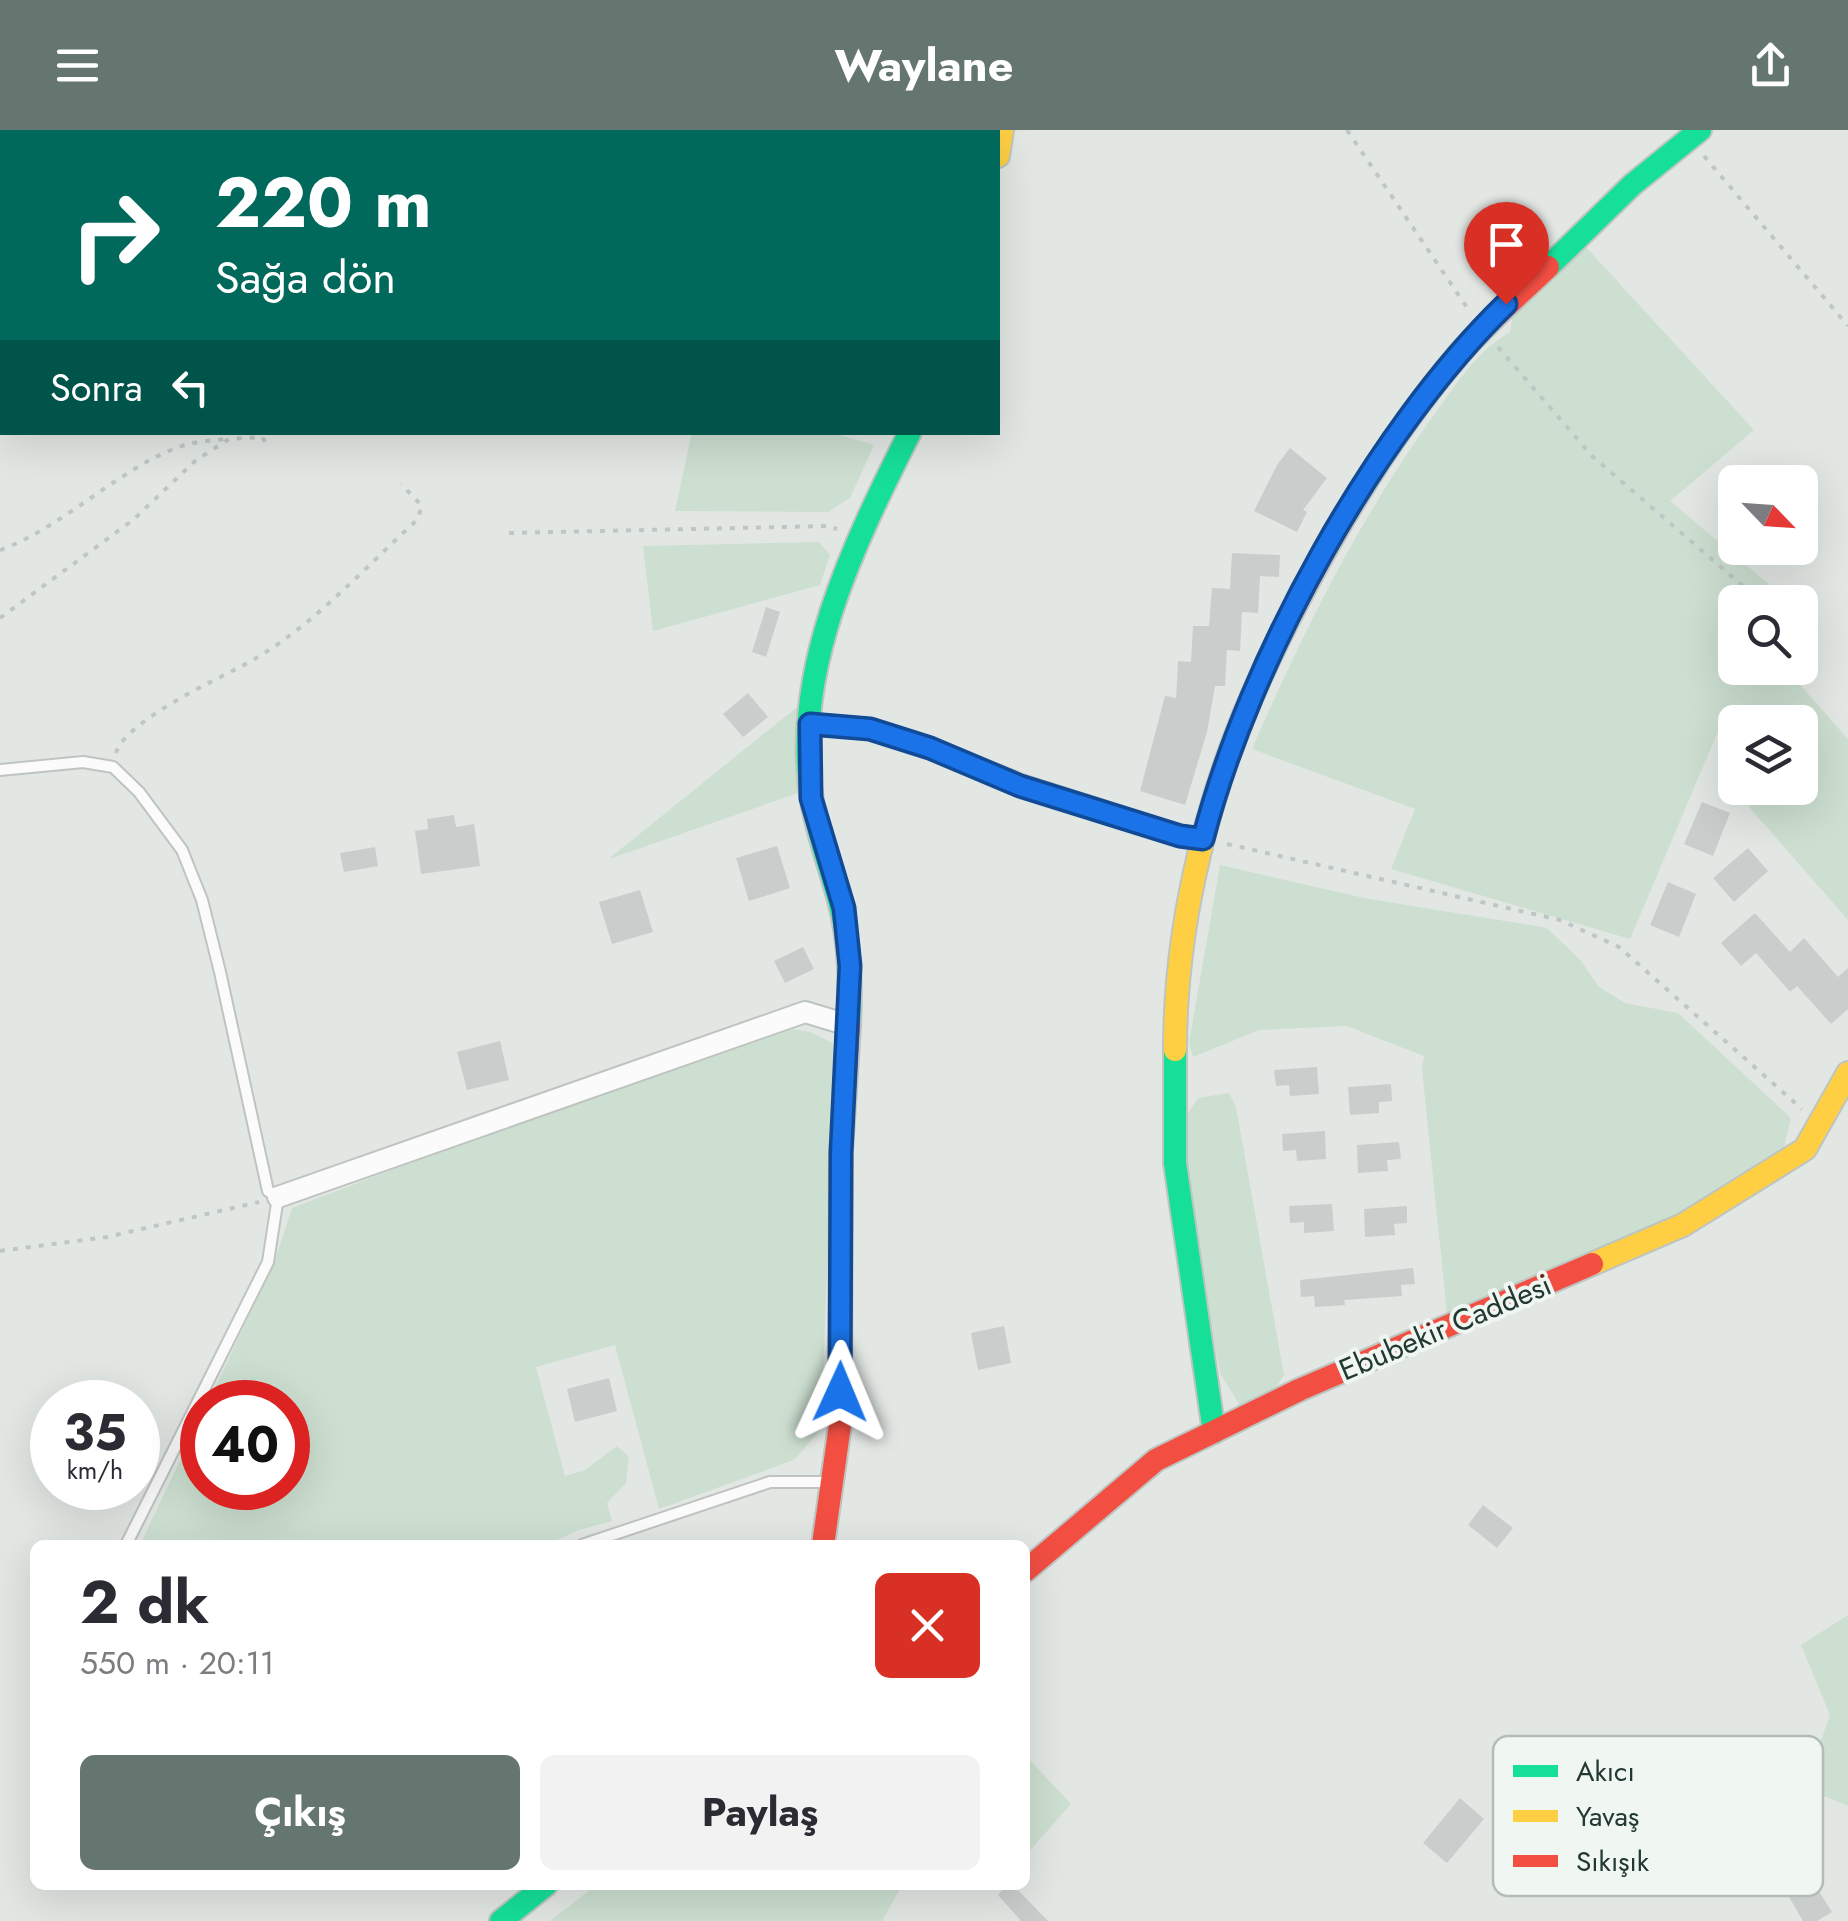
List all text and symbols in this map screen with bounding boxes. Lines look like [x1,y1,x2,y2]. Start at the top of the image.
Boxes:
text: Waylane [835,33,1013,98]
icon: menu [50,38,105,93]
icon: share [1743,38,1798,93]
text: 220 m [215,152,432,253]
icon: right [50,170,180,300]
pin [1464,202,1549,305]
icon: arrive [1479,217,1534,272]
text: Sağa dön [215,245,396,310]
text: Sonra [50,360,143,415]
icon: left [163,360,218,415]
north arrow [1718,465,1818,565]
map controls [1718,465,1818,805]
button: search [1718,585,1818,685]
button: layers [1718,705,1818,805]
street label: Ebubekir Caddesi [1332,1263,1558,1391]
position arrow [788,1340,892,1444]
speed limit sign: 40 [180,1380,310,1510]
text: 35 [63,1396,127,1469]
text: km/h [67,1452,123,1488]
text: 2 dk [80,1559,209,1646]
button: close [875,1573,980,1678]
text: 550 m · 20:11 [80,1640,274,1686]
legend [1493,1736,1823,1896]
text: Akıcı [1576,1751,1635,1792]
button: Çıkış [80,1755,520,1870]
button: Paylaş [540,1755,980,1870]
text: Yavaş [1576,1796,1639,1837]
text: Sıkışık [1576,1841,1650,1882]

